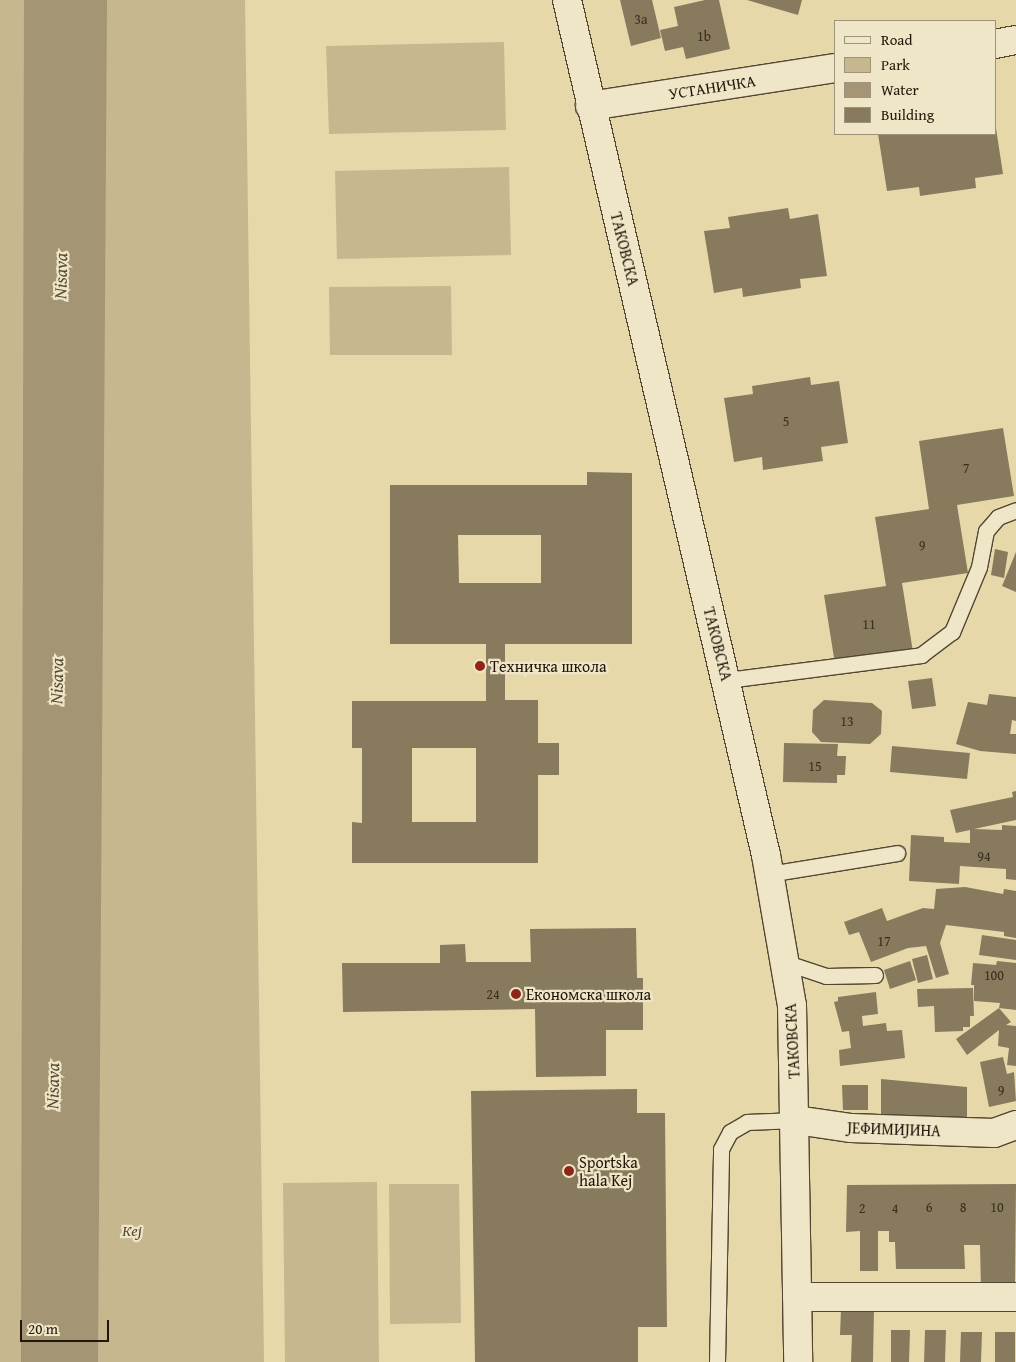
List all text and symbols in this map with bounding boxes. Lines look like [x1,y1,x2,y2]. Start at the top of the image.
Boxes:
house number: 3a [634,11,648,27]
legend [834,20,996,135]
house number: 1b [697,28,711,44]
text: Road [881,29,912,50]
text: Park [881,54,910,75]
street label: УСТАНИЧКА [667,71,757,103]
text: Water [881,79,919,100]
text: Building [881,104,934,125]
street label: ТАКОВСКА [607,210,643,288]
water label: Nisava [50,253,72,299]
house number: 5 [783,413,789,429]
house number: 7 [963,460,969,476]
house number: 9 [919,537,925,553]
street label: ТАКОВСКА [700,605,736,683]
house number: 11 [862,616,876,632]
place label: Техничка школа [490,656,607,676]
water label: Nisava [46,658,68,704]
marker: Техничка школа [474,660,486,672]
house number: 13 [840,713,854,729]
house number: 15 [808,758,822,774]
house number: 94 [977,848,991,864]
house number: 17 [877,933,891,949]
house number: 100 [984,967,1004,983]
place label: Економска школа [526,984,651,1004]
house number: 24 [486,986,500,1002]
marker: Економска школа [510,988,522,1000]
street label: ТАКОВСКА [780,1003,804,1079]
water label: Nisava [42,1063,64,1109]
house number: 9 [998,1082,1004,1098]
street label: ЈЕФИМИЈИНА [847,1118,941,1140]
place label: Sportska hala Kej [579,1152,638,1190]
marker: Sportska hala Kej [563,1165,575,1177]
house number: 6 [926,1199,932,1215]
house number: 8 [960,1199,966,1215]
house number: 10 [990,1199,1004,1215]
house number: 2 [859,1200,865,1216]
house number: 4 [892,1200,898,1216]
park label: Кеј [122,1220,142,1240]
scale bar [22,1310,111,1342]
text: 20 m [28,1318,58,1339]

